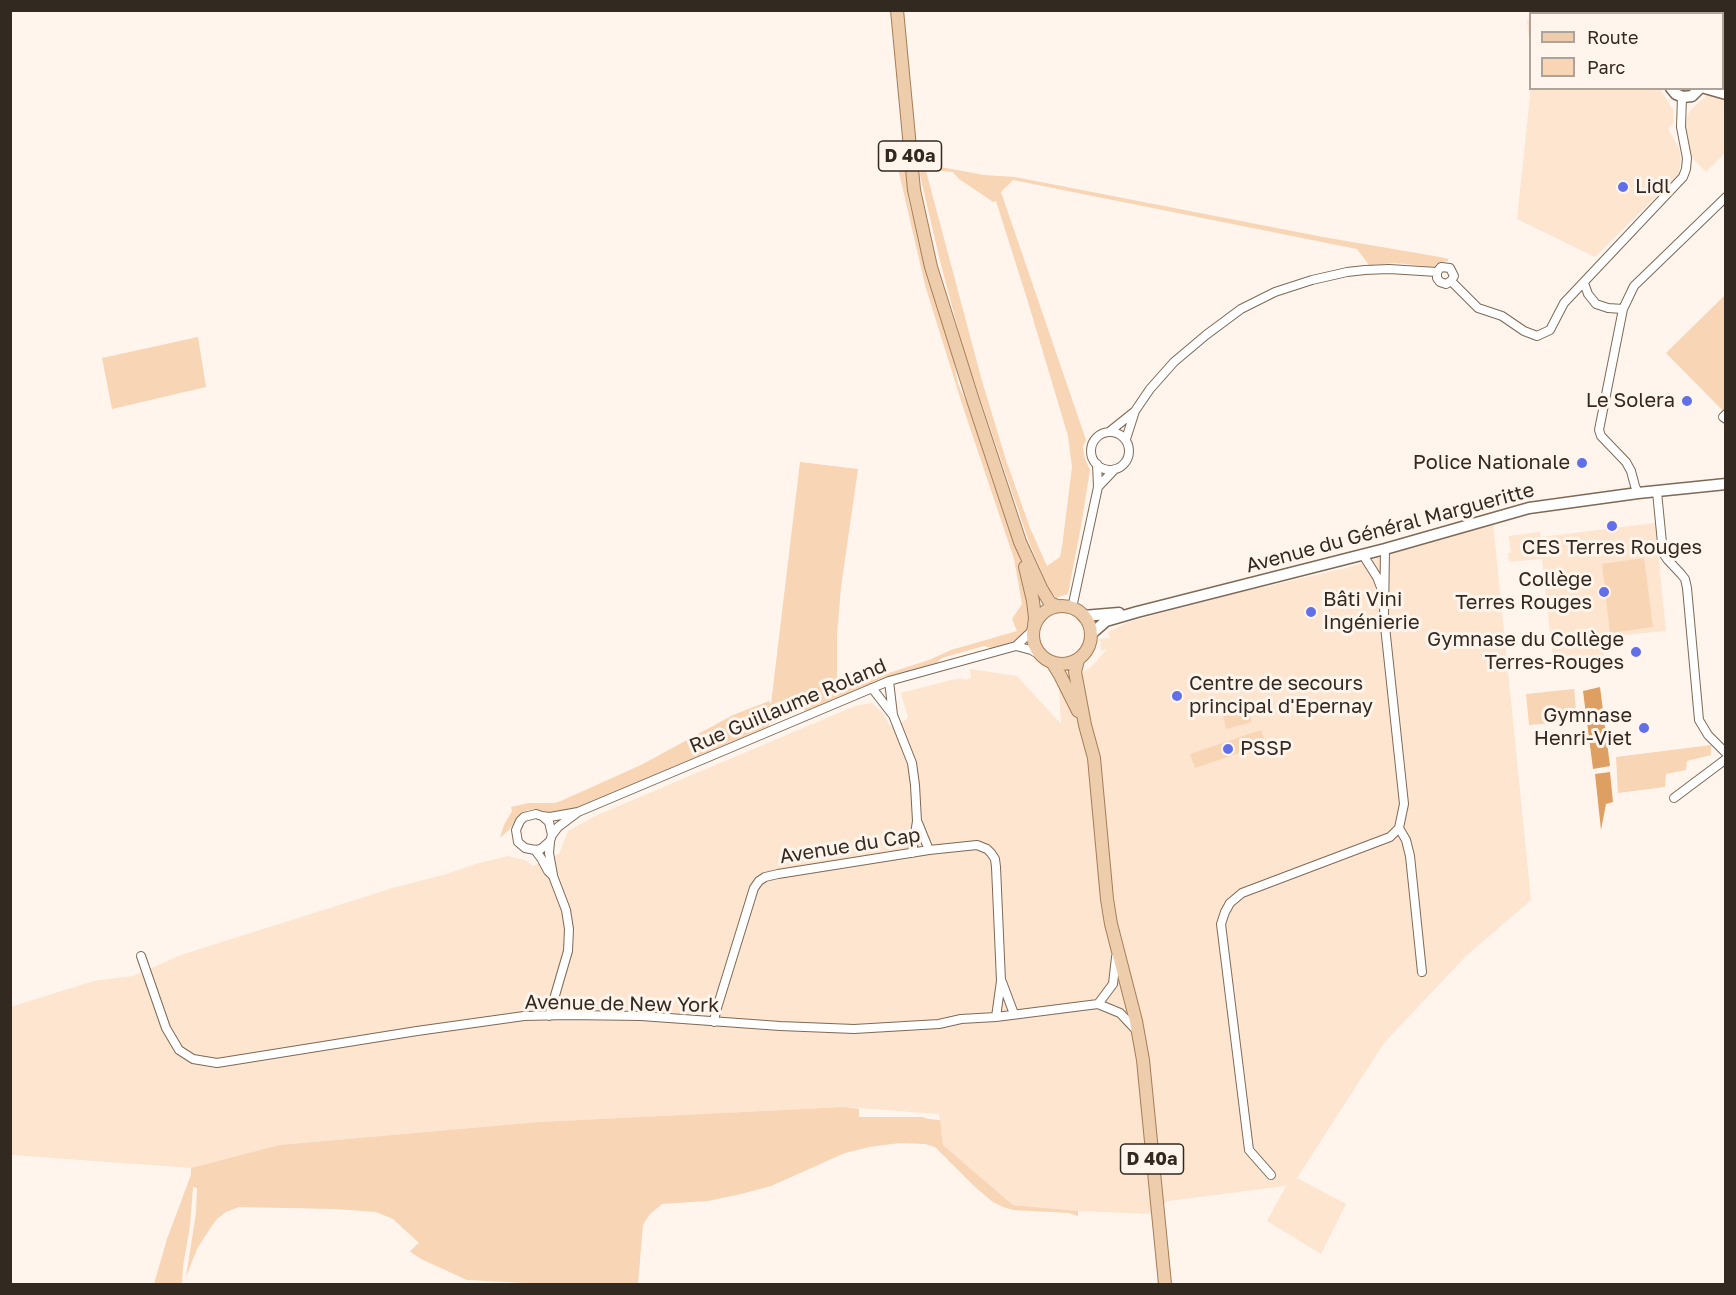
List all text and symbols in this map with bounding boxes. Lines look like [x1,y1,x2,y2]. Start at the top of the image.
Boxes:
legend [1529,12,1724,90]
text: Route [1587,26,1638,48]
text: Parc [1587,56,1625,78]
road number: D 40a [878,141,942,171]
place label: Lidl [1635,175,1670,199]
marker: Lidl [1616,180,1630,194]
place label: Le Solera [1586,389,1675,413]
marker: Le Solera [1680,394,1694,408]
place label: Police Nationale [1413,451,1570,475]
marker: Police Nationale [1575,456,1589,470]
street label: Avenue du Général Margueritte [1243,478,1537,578]
marker: CES Terres Rouges [1605,519,1619,533]
place label: CES Terres Rouges [1522,536,1702,560]
place label: Collège Terres Rouges [1455,568,1592,615]
marker: Collège Terres Rouges [1597,585,1611,599]
place label: Bâti Vini Ingénierie [1323,588,1419,635]
marker: Bâti Vini Ingénierie [1304,605,1318,619]
place label: Gymnase du Collège Terres-Rouges [1427,628,1624,675]
marker: Gymnase du Collège Terres-Rouges [1629,645,1643,659]
street label: Rue Guillaume Roland [686,654,890,758]
place label: Centre de secours principal d'Epernay [1189,672,1373,719]
marker: Centre de secours principal d'Epernay [1170,689,1184,703]
place label: Gymnase Henri-Viet [1534,704,1632,751]
marker: Gymnase Henri-Viet [1637,721,1651,735]
place label: PSSP [1240,737,1292,761]
marker: PSSP [1221,742,1235,756]
street label: Avenue du Cap [778,823,922,869]
street label: Avenue de New York [525,990,719,1018]
road number: D 40a [1120,1144,1184,1174]

